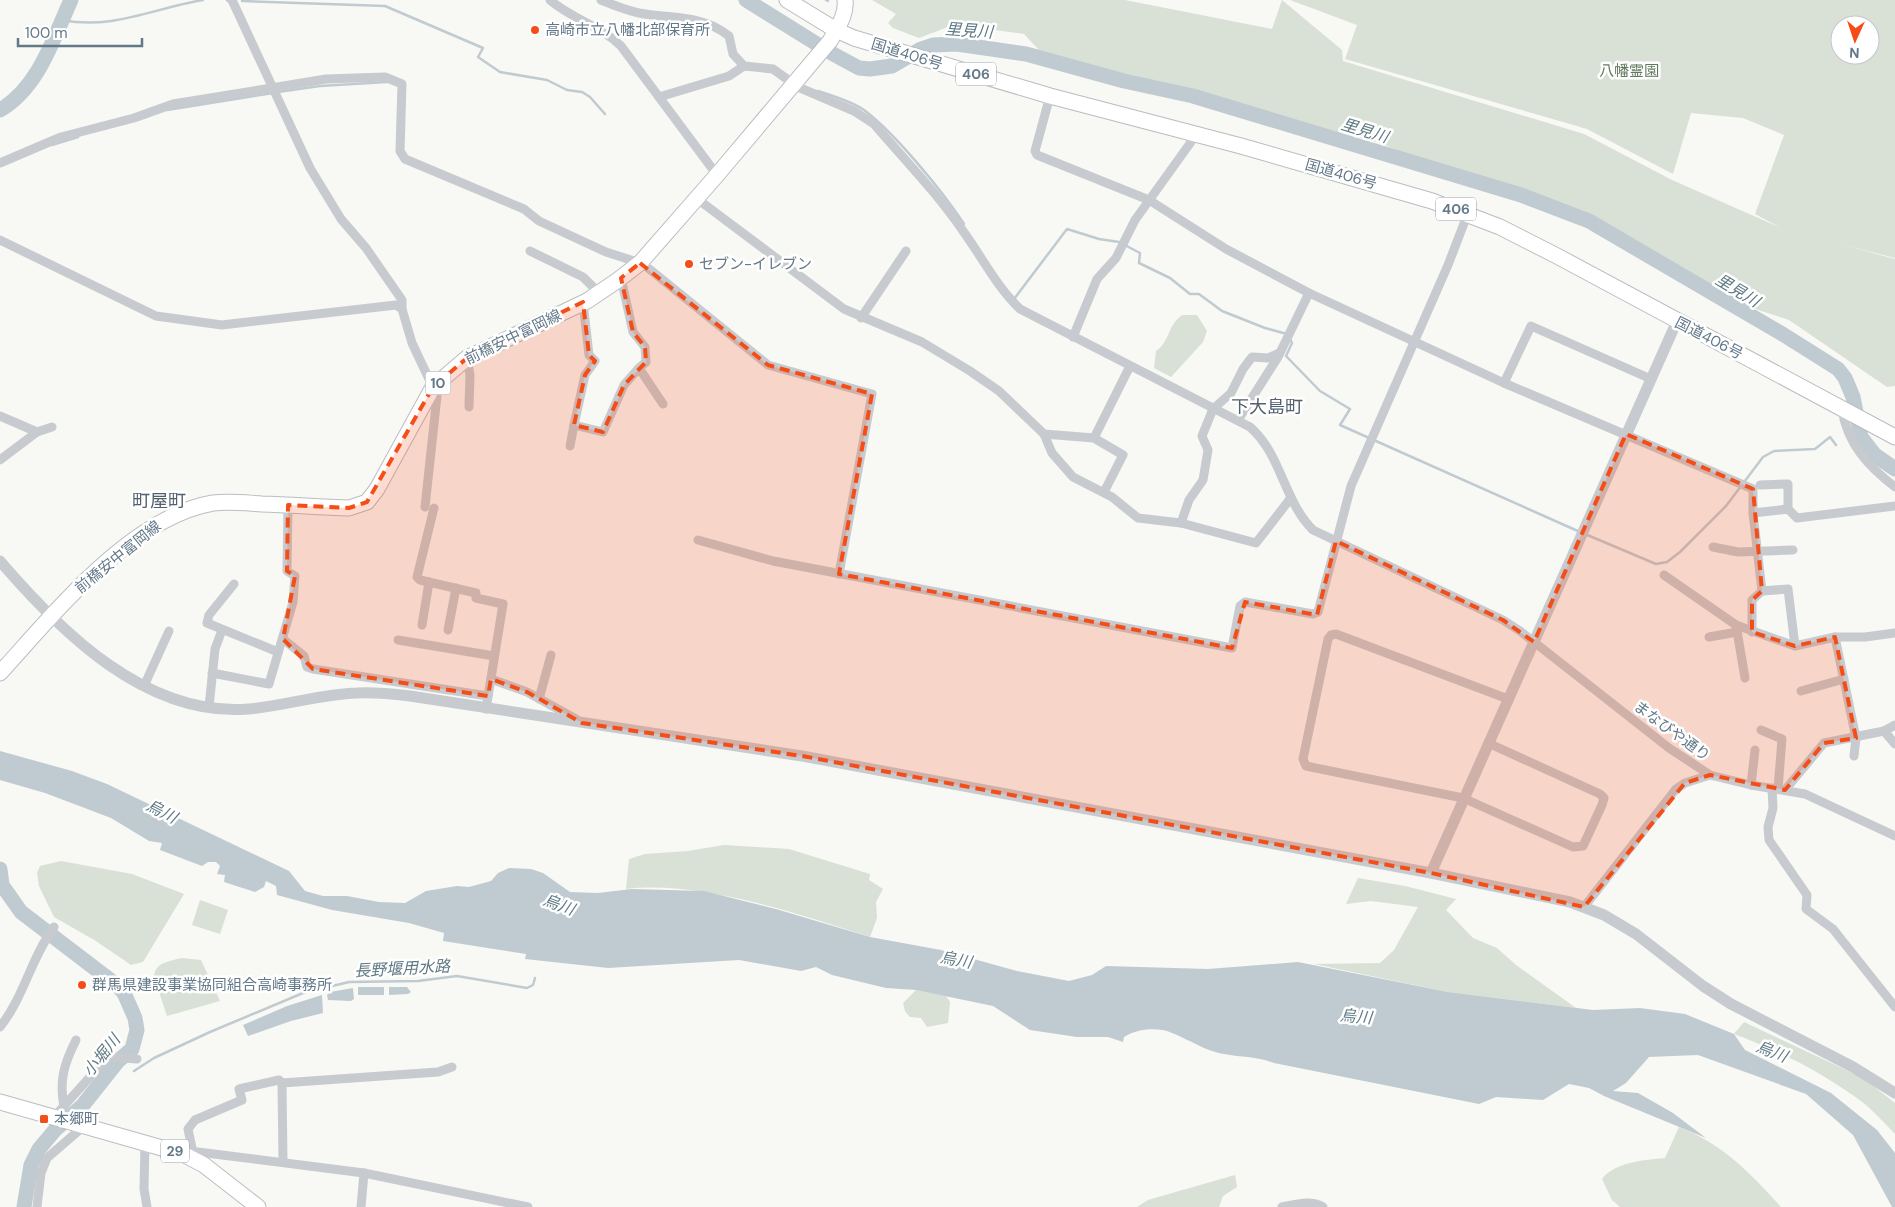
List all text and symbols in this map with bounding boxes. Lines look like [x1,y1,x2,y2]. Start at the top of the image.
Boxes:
scale bar [18,15,141,47]
north arrow [1830,15,1880,65]
water label: 里見川 [944,18,996,43]
place label: 高崎市立八幡北部保育所 [545,20,710,40]
text: 100 m [25,23,68,43]
marker: 高崎市立八幡北部保育所 [529,24,541,36]
street label: 国道406号 [869,34,945,74]
text: N [1849,44,1860,62]
park label: 八幡霊園 [1599,61,1659,81]
road number: 406 [956,62,996,86]
water label: 里見川 [1339,113,1393,148]
street label: 国道406号 [1303,154,1379,194]
road number: 406 [1436,198,1476,220]
place label: セブン-イレブン [699,254,812,274]
marker: セブン-イレブン [683,258,695,270]
water label: 里見川 [1712,269,1765,313]
street label: 前橋安中富岡線 [461,305,565,369]
street label: 国道406号 [1672,312,1746,364]
road number: 10 [426,372,450,394]
district label: 下大島町 [1231,395,1303,419]
district label: 町屋町 [132,489,186,513]
street label: 前橋安中富岡線 [71,516,165,598]
street label: まなびや通り [1630,696,1714,766]
water label: 烏川 [143,795,183,829]
water label: 烏川 [540,889,579,920]
water label: 烏川 [938,946,975,973]
water label: 長野堰用水路 [354,955,452,981]
place label: 群馬県建設事業協同組合高崎事務所 [92,975,332,995]
marker: 群馬県建設事業協同組合高崎事務所 [76,979,88,991]
water label: 烏川 [1339,1005,1375,1029]
water label: 小堀川 [78,1029,126,1081]
water label: 烏川 [1753,1036,1792,1068]
place label: 本郷町 [54,1109,99,1129]
marker: 本郷町 [38,1113,50,1125]
road number: 29 [161,1140,189,1162]

